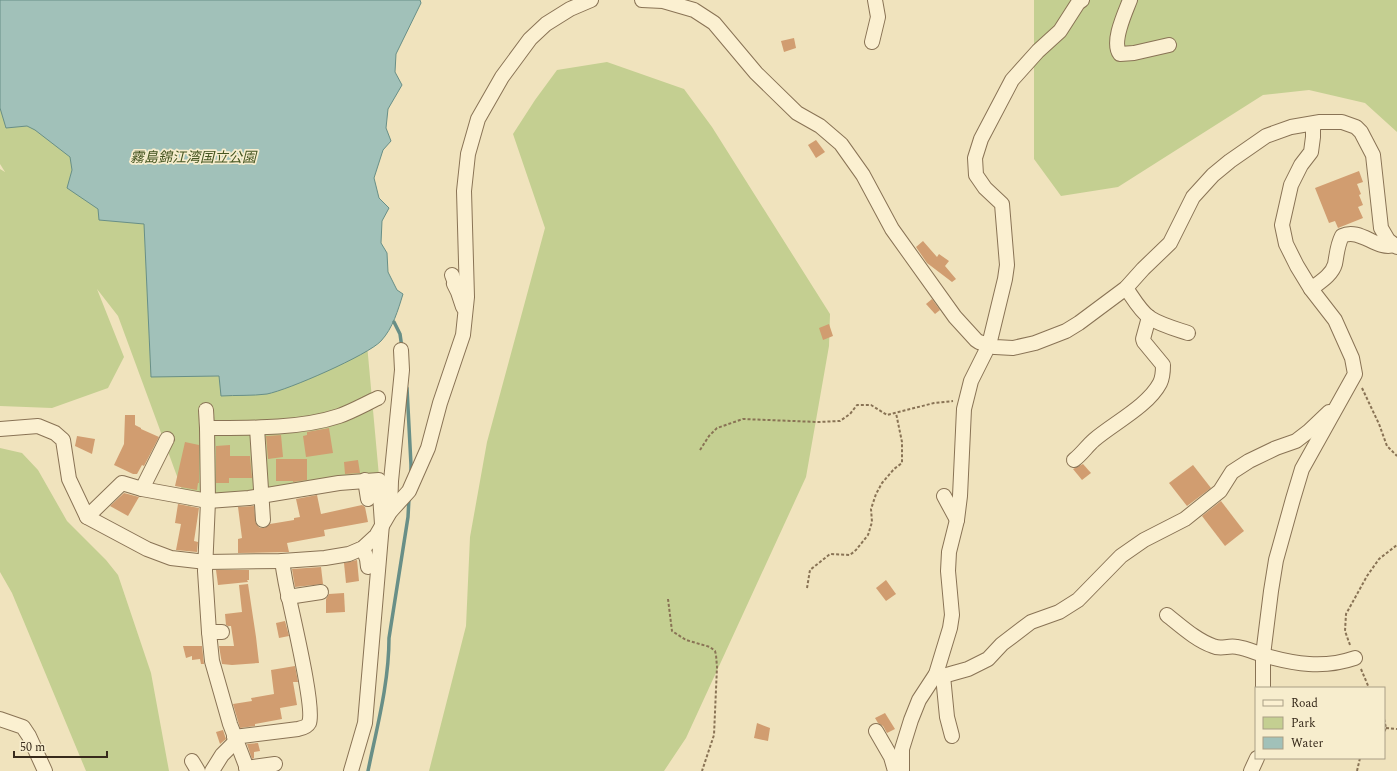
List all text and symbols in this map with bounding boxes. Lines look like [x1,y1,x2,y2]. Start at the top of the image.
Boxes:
park label: 霧島錦江湾国立公園 [130,147,258,168]
legend [1255,687,1385,759]
text: Road [1291,694,1318,713]
text: Park [1291,714,1316,733]
scale bar [14,733,107,759]
text: Water [1291,734,1323,753]
text: 50 m [20,738,45,757]

